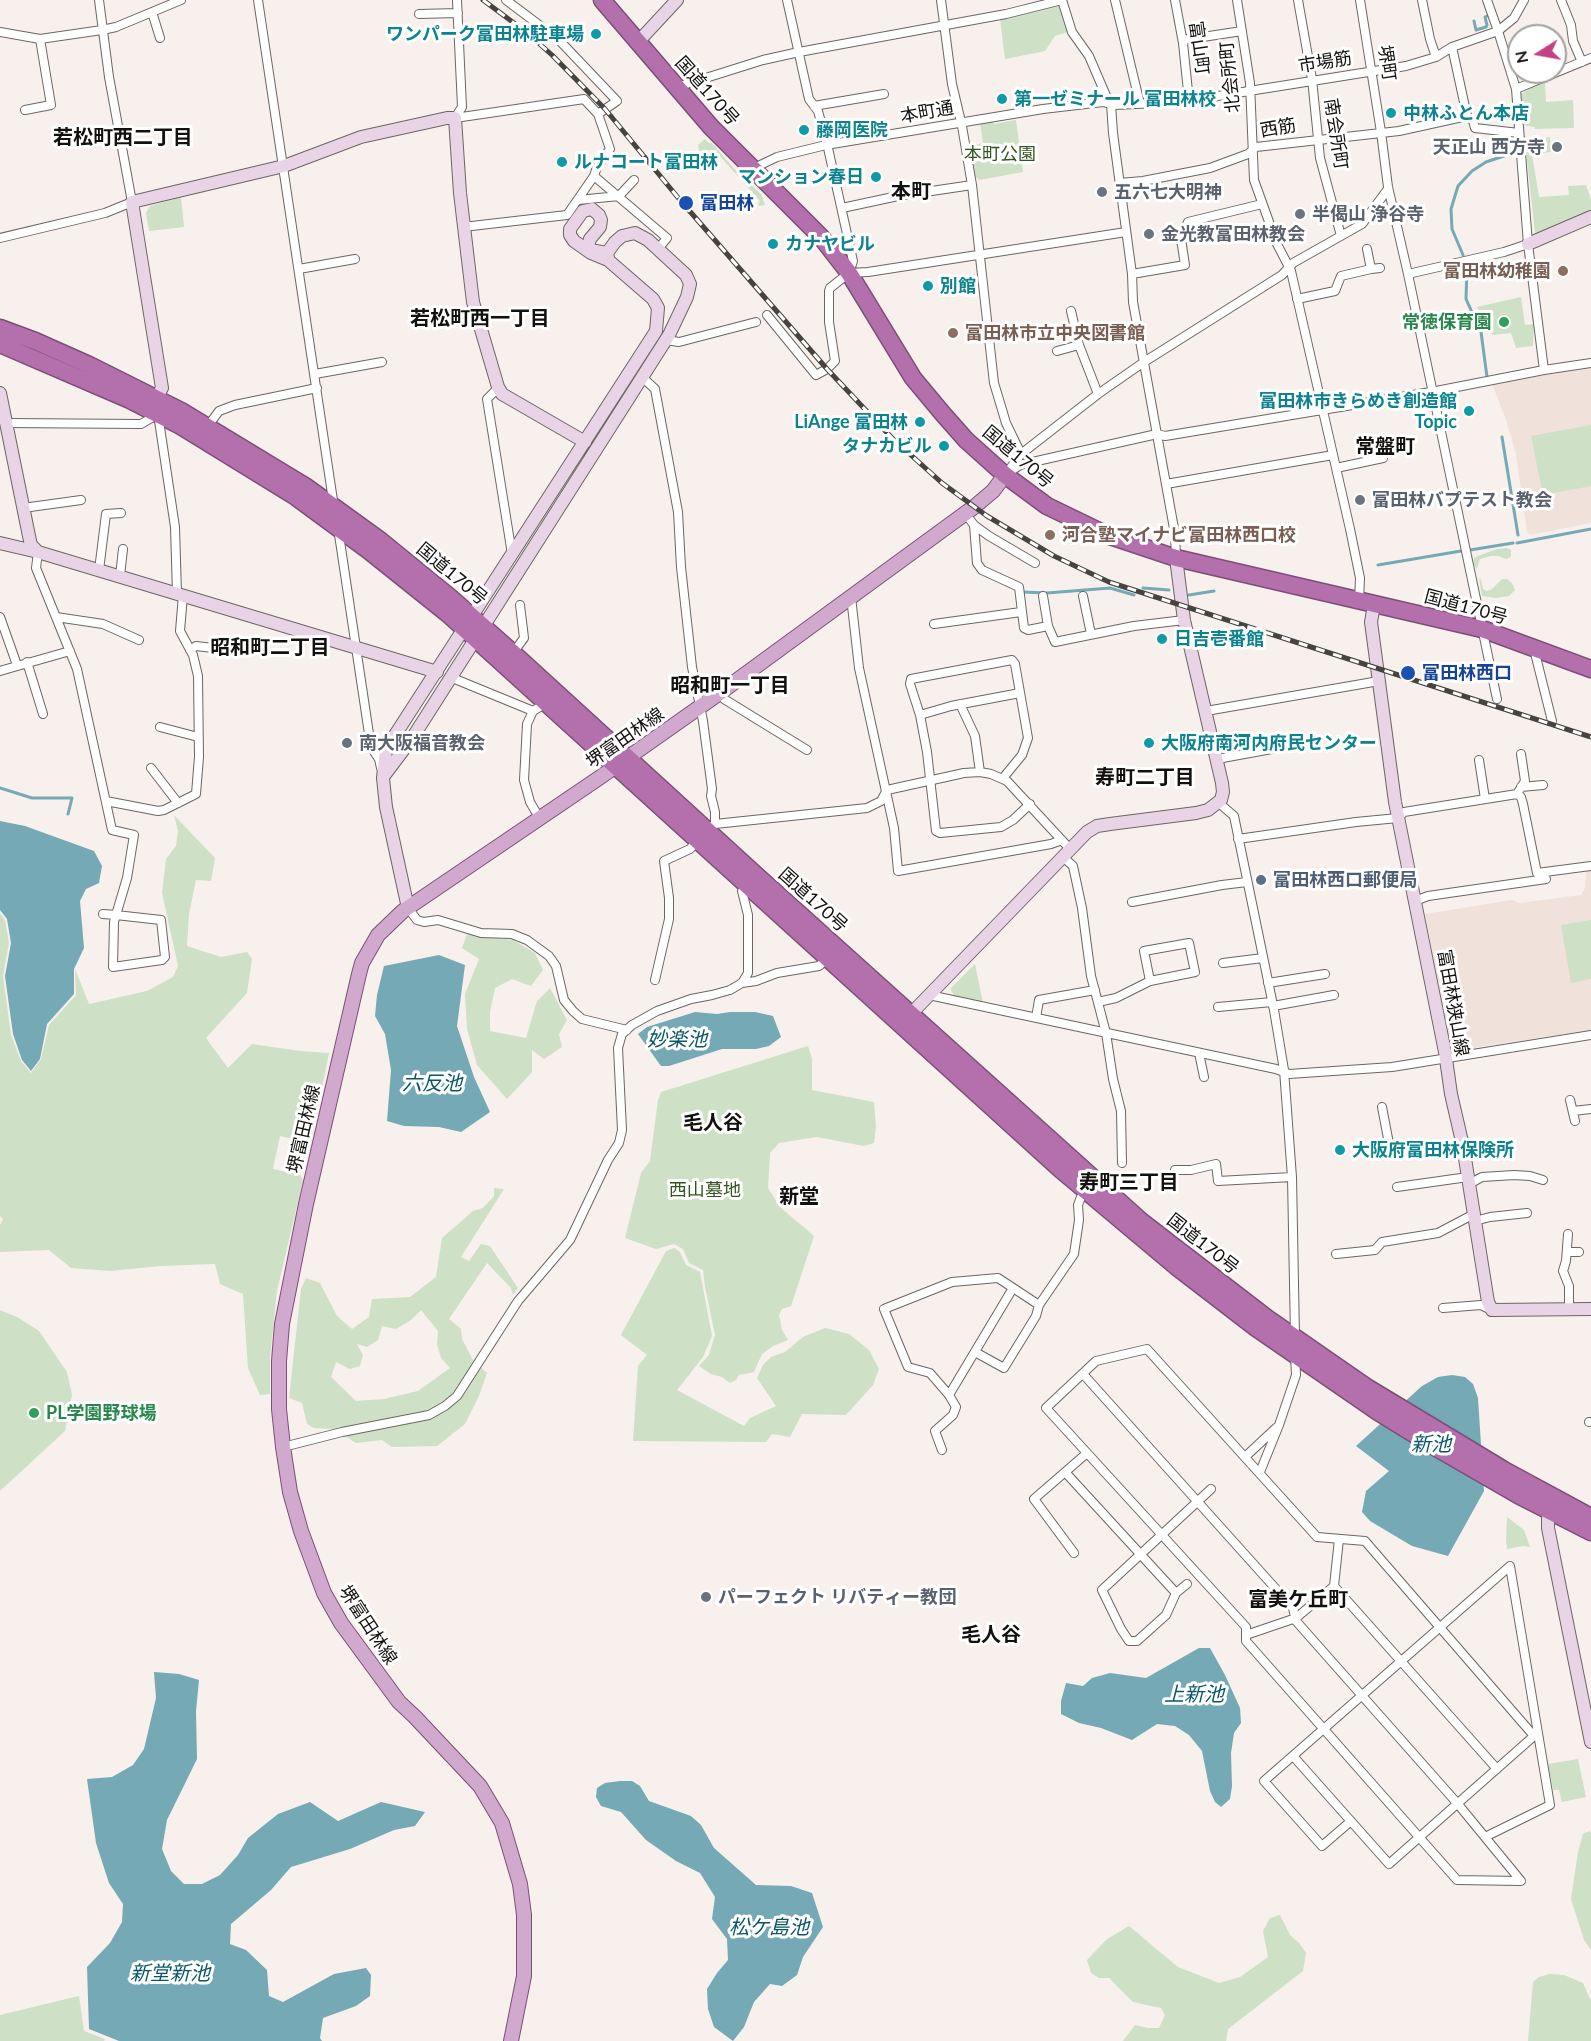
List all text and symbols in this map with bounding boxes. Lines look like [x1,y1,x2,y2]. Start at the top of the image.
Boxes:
street label: 富山町 [1185,20,1213,76]
place label: ワンパーク富田林駐車場 [386,23,584,45]
north arrow [1507,24,1567,84]
marker: ワンパーク富田林駐車場 [589,27,603,41]
street label: 北会所町 [1215,40,1245,114]
street label: 堺町 [1374,44,1400,82]
street label: 市場筋 [1297,47,1353,77]
text: N [1510,49,1531,65]
street label: 国道170号 [670,52,744,130]
place label: 第一ゼミナール 富田林校 [1014,88,1216,110]
marker: 第一ゼミナール 富田林校 [995,92,1009,106]
street label: 本町通 [899,97,955,127]
street label: 南会所町 [1320,97,1352,171]
place label: 中林ふとん本店 [1403,102,1529,124]
marker: 中林ふとん本店 [1384,106,1398,120]
street label: 西筋 [1258,114,1298,142]
place label: 藤岡医院 [816,119,888,141]
marker: 藤岡医院 [797,123,811,137]
district label: 若松町西二丁目 [53,126,193,150]
place label: 天正山 西方寺 [1433,136,1545,158]
marker: 天正山 西方寺 [1550,140,1564,154]
park label: 本町公園 [964,143,1036,165]
place label: ルナコート富田林 [574,151,718,173]
marker: ルナコート富田林 [555,155,569,169]
place label: マンション春日 [738,166,864,188]
marker: マンション春日 [869,170,883,184]
district label: 本町 [891,180,931,204]
place label: 五六七大明神 [1114,181,1222,203]
marker: 五六七大明神 [1095,185,1109,199]
place label: 富田林 [700,192,754,214]
marker: 富田林 [677,194,695,212]
place label: 半偈山 浄谷寺 [1312,203,1424,225]
marker: 半偈山 浄谷寺 [1293,207,1307,221]
place label: 金光教富田林教会 [1161,223,1305,245]
marker: 金光教富田林教会 [1142,227,1156,241]
place label: カナヤビル [785,233,875,255]
marker: カナヤビル [766,237,780,251]
place label: 富田林幼稚園 [1443,260,1551,282]
marker: 富田林幼稚園 [1556,264,1570,278]
place label: 別館 [940,275,976,297]
marker: 別館 [921,279,935,293]
district label: 若松町西一丁目 [410,307,550,331]
place label: 常徳保育園 [1402,311,1492,333]
marker: 常徳保育園 [1497,315,1511,329]
place label: 富田林市立中央図書館 [965,322,1145,344]
marker: 富田林市立中央図書館 [946,326,960,340]
place label: 富田林市きらめき創造館 Topic [1259,390,1457,432]
marker: 富田林市きらめき創造館 Topic [1462,404,1476,418]
place label: LiAnge 富田林 [794,411,908,433]
marker: LiAnge 富田林 [913,415,927,429]
street label: 国道170号 [978,421,1058,493]
place label: タナカビル [842,435,932,457]
district label: 常盤町 [1355,435,1415,459]
marker: タナカビル [937,439,951,453]
place label: 富田林バプテスト教会 [1372,489,1552,511]
marker: 富田林バプテスト教会 [1353,493,1367,507]
place label: 河合塾マイナビ富田林西口校 [1062,524,1296,546]
marker: 河合塾マイナビ富田林西口校 [1043,528,1057,542]
street label: 国道170号 [412,538,492,610]
street label: 国道170号 [1422,586,1510,628]
place label: 日吉壱番館 [1174,628,1264,650]
marker: 日吉壱番館 [1155,632,1169,646]
district label: 昭和町二丁目 [210,636,330,660]
place label: 富田林西口 [1422,662,1512,684]
marker: 富田林西口 [1399,664,1417,682]
district label: 昭和町一丁目 [670,674,790,698]
street label: 堺富田林線 [582,703,668,773]
place label: 南大阪福音教会 [359,732,485,754]
place label: 大阪府南河内府民センター [1161,732,1377,754]
marker: 南大阪福音教会 [340,736,354,750]
marker: 大阪府南河内府民センター [1142,736,1156,750]
district label: 寿町二丁目 [1095,766,1195,790]
street label: 国道170号 [774,863,852,937]
place label: 富田林西口郵便局 [1273,869,1417,891]
marker: 富田林西口郵便局 [1254,873,1268,887]
street label: 富田林狭山線 [1433,948,1473,1058]
water label: 妙楽池 [647,1028,707,1052]
water label: 六反池 [402,1072,462,1096]
street label: 堺富田林線 [283,1083,325,1175]
district label: 毛人谷 [683,1111,743,1135]
place label: 大阪府富田林保険所 [1352,1139,1514,1161]
marker: 大阪府富田林保険所 [1333,1143,1347,1157]
district label: 寿町三丁目 [1079,1171,1179,1195]
park label: 西山墓地 [669,1179,741,1201]
district label: 新堂 [779,1185,819,1209]
street label: 国道170号 [1163,1209,1243,1279]
place label: PL学園野球場 [46,1402,156,1424]
marker: PL学園野球場 [27,1406,41,1420]
water label: 新池 [1411,1433,1451,1457]
street label: 堺富田林線 [334,1581,402,1669]
place label: パーフェクト リバティー教団 [718,1586,956,1608]
district label: 富美ケ丘町 [1248,1588,1348,1612]
marker: パーフェクト リバティー教団 [699,1590,713,1604]
district label: 毛人谷 [961,1623,1021,1647]
water label: 上新池 [1164,1683,1224,1707]
water label: 松ケ島池 [729,1916,809,1940]
water label: 新堂新池 [130,1962,210,1986]

